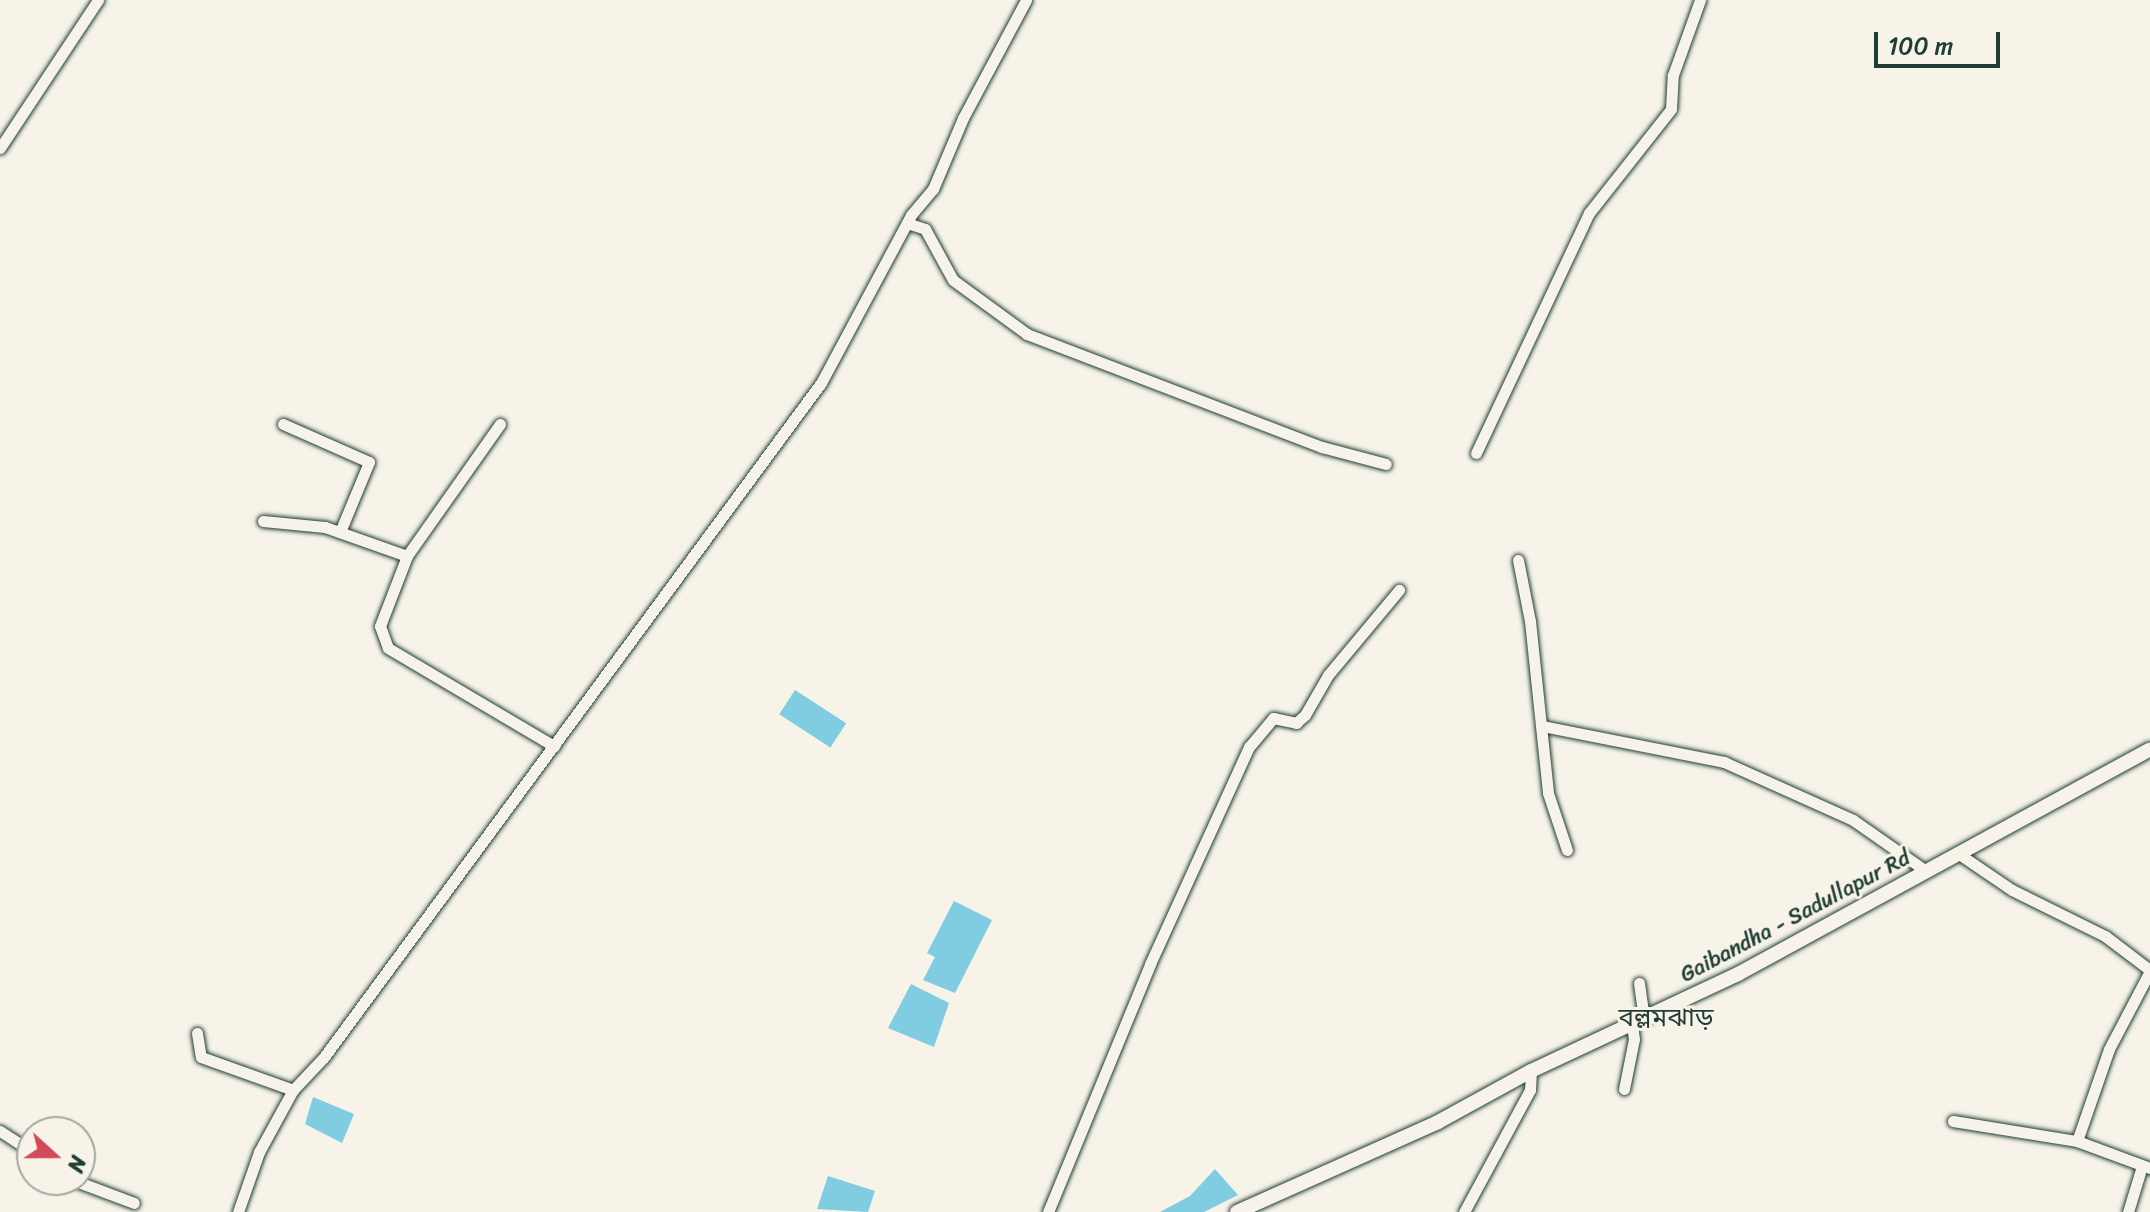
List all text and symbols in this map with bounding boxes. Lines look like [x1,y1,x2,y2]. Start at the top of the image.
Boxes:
scale bar [1878,16,2004,66]
text: 100 m [1888,25,1953,67]
street label: Gaibandha - Sadullapur Rd [1676,844,1914,988]
district label: বল্লমঝাড় [1619,1002,1713,1034]
north arrow [16,1116,96,1196]
text: N [56,1150,98,1178]

